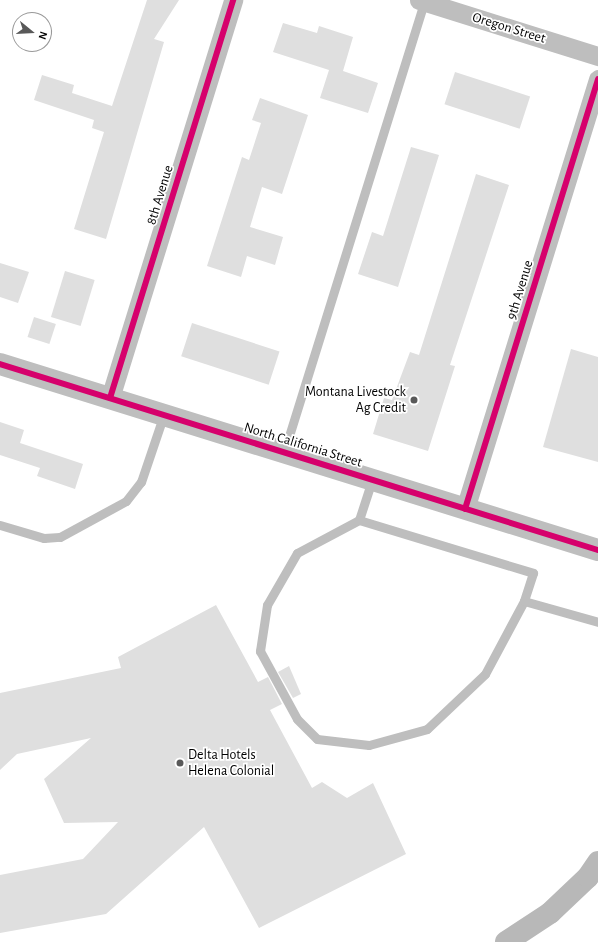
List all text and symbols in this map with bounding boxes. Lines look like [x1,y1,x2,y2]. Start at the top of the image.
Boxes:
street label: Oregon Street [470,9,548,47]
north arrow [12,12,52,52]
text: N [37,30,49,41]
street label: 8th Avenue [143,163,177,227]
street label: 9th Avenue [503,258,537,322]
place label: Montana Livestock Ag Credit [305,384,406,416]
marker: Montana Livestock Ag Credit [409,395,419,405]
street label: North California Street [242,419,364,471]
place label: Delta Hotels Helena Colonial [188,747,274,780]
marker: Delta Hotels Helena Colonial [175,758,185,768]

